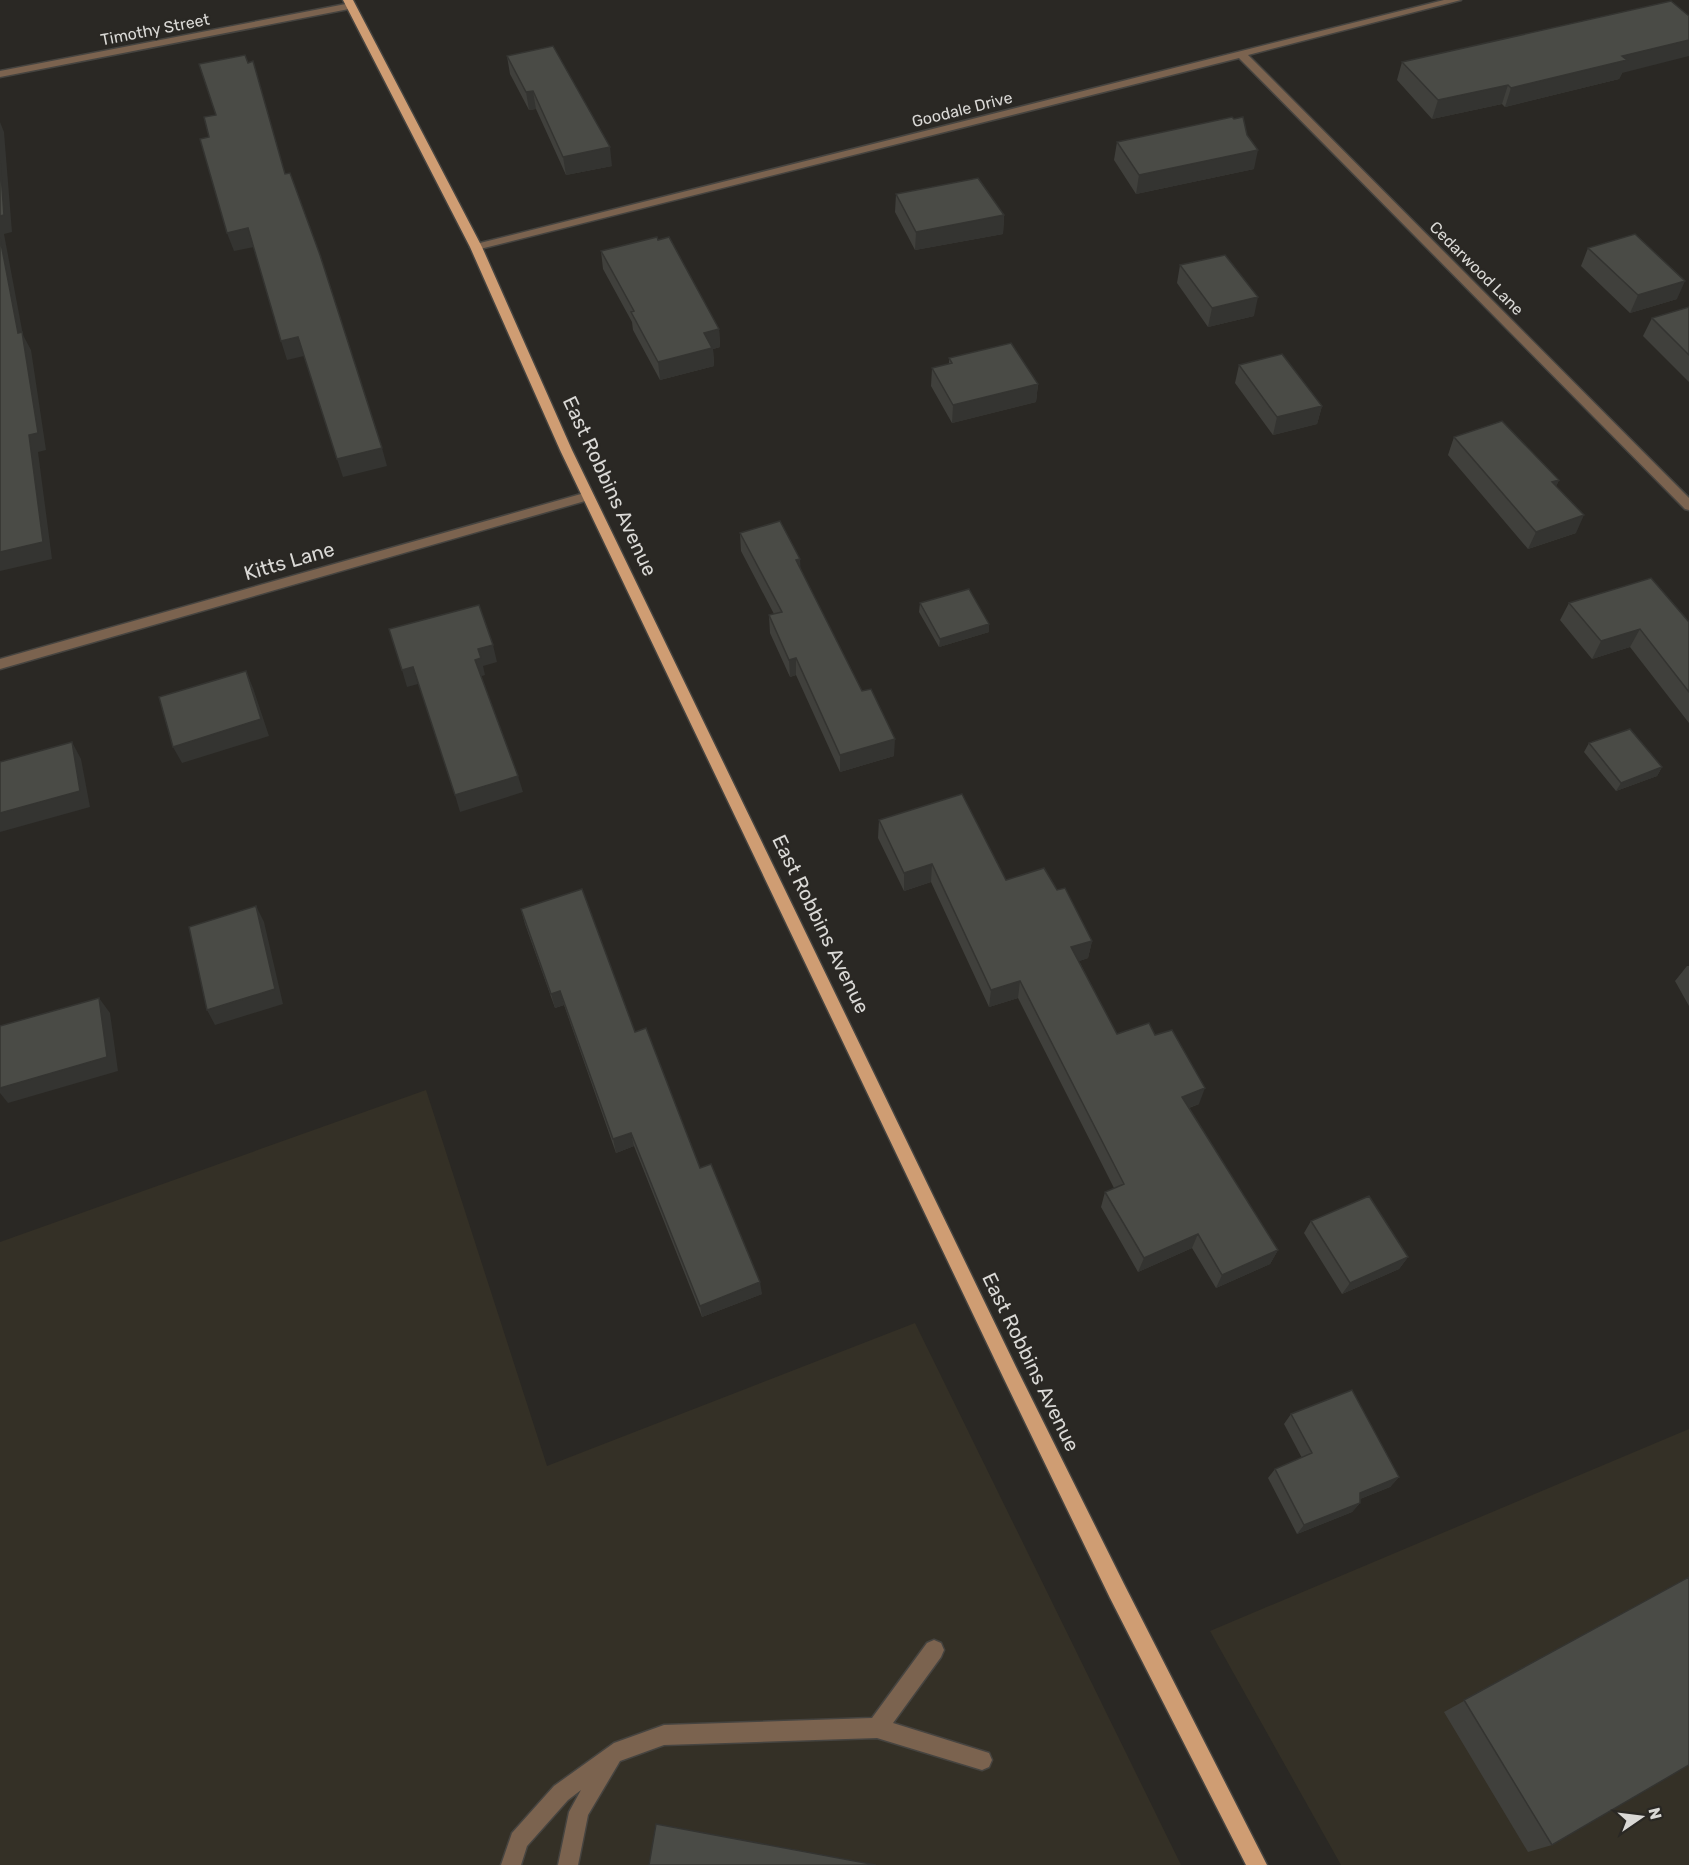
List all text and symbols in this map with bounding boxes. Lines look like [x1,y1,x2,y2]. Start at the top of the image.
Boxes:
street label: Timothy Street [99,10,211,49]
street label: Goodale Drive [910,88,1014,131]
street label: Cedarwood Lane [1426,217,1528,319]
street label: East Robbins Avenue [558,392,662,580]
street label: Kitts Lane [241,537,337,585]
street label: East Robbins Avenue [767,831,875,1017]
street label: East Robbins Avenue [977,1269,1085,1455]
north arrow [1611,1787,1671,1847]
text: N [1644,1806,1666,1821]

